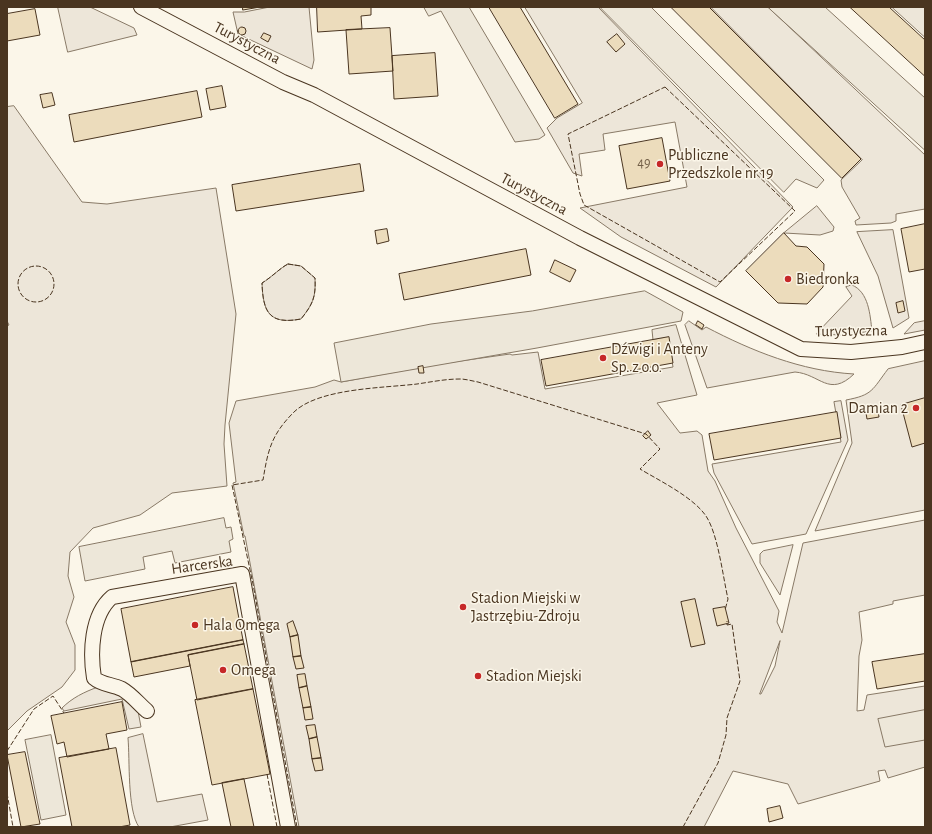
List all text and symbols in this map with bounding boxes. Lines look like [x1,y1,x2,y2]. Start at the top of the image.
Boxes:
street label: Turystyczna [210,17,284,69]
place label: Publiczne Przedszkole nr 19 [668,145,774,183]
house number: 49 [637,155,651,171]
marker: Publiczne Przedszkole nr 19 [655,159,665,169]
street label: Turystyczna [497,168,571,220]
place label: Biedronka [796,269,860,289]
marker: Biedronka [783,274,793,284]
street label: Turystyczna [814,321,888,341]
place label: Dźwigi i Anteny Sp. z o.o. [611,339,708,377]
marker: Dźwigi i Anteny Sp. z o.o. [598,353,608,363]
place label: Damian 2 [848,398,908,418]
marker: Damian 2 [911,403,921,413]
street label: Harcerska [170,551,234,579]
place label: Stadion Miejski w Jastrzębiu-Zdroju [471,588,580,626]
marker: Stadion Miejski w Jastrzębiu-Zdroju [458,602,468,612]
place label: Hala Omega [203,615,280,635]
marker: Hala Omega [190,620,200,630]
place label: Omega [231,660,276,680]
marker: Omega [218,665,228,675]
place label: Stadion Miejski [486,666,582,686]
marker: Stadion Miejski [473,671,483,681]

